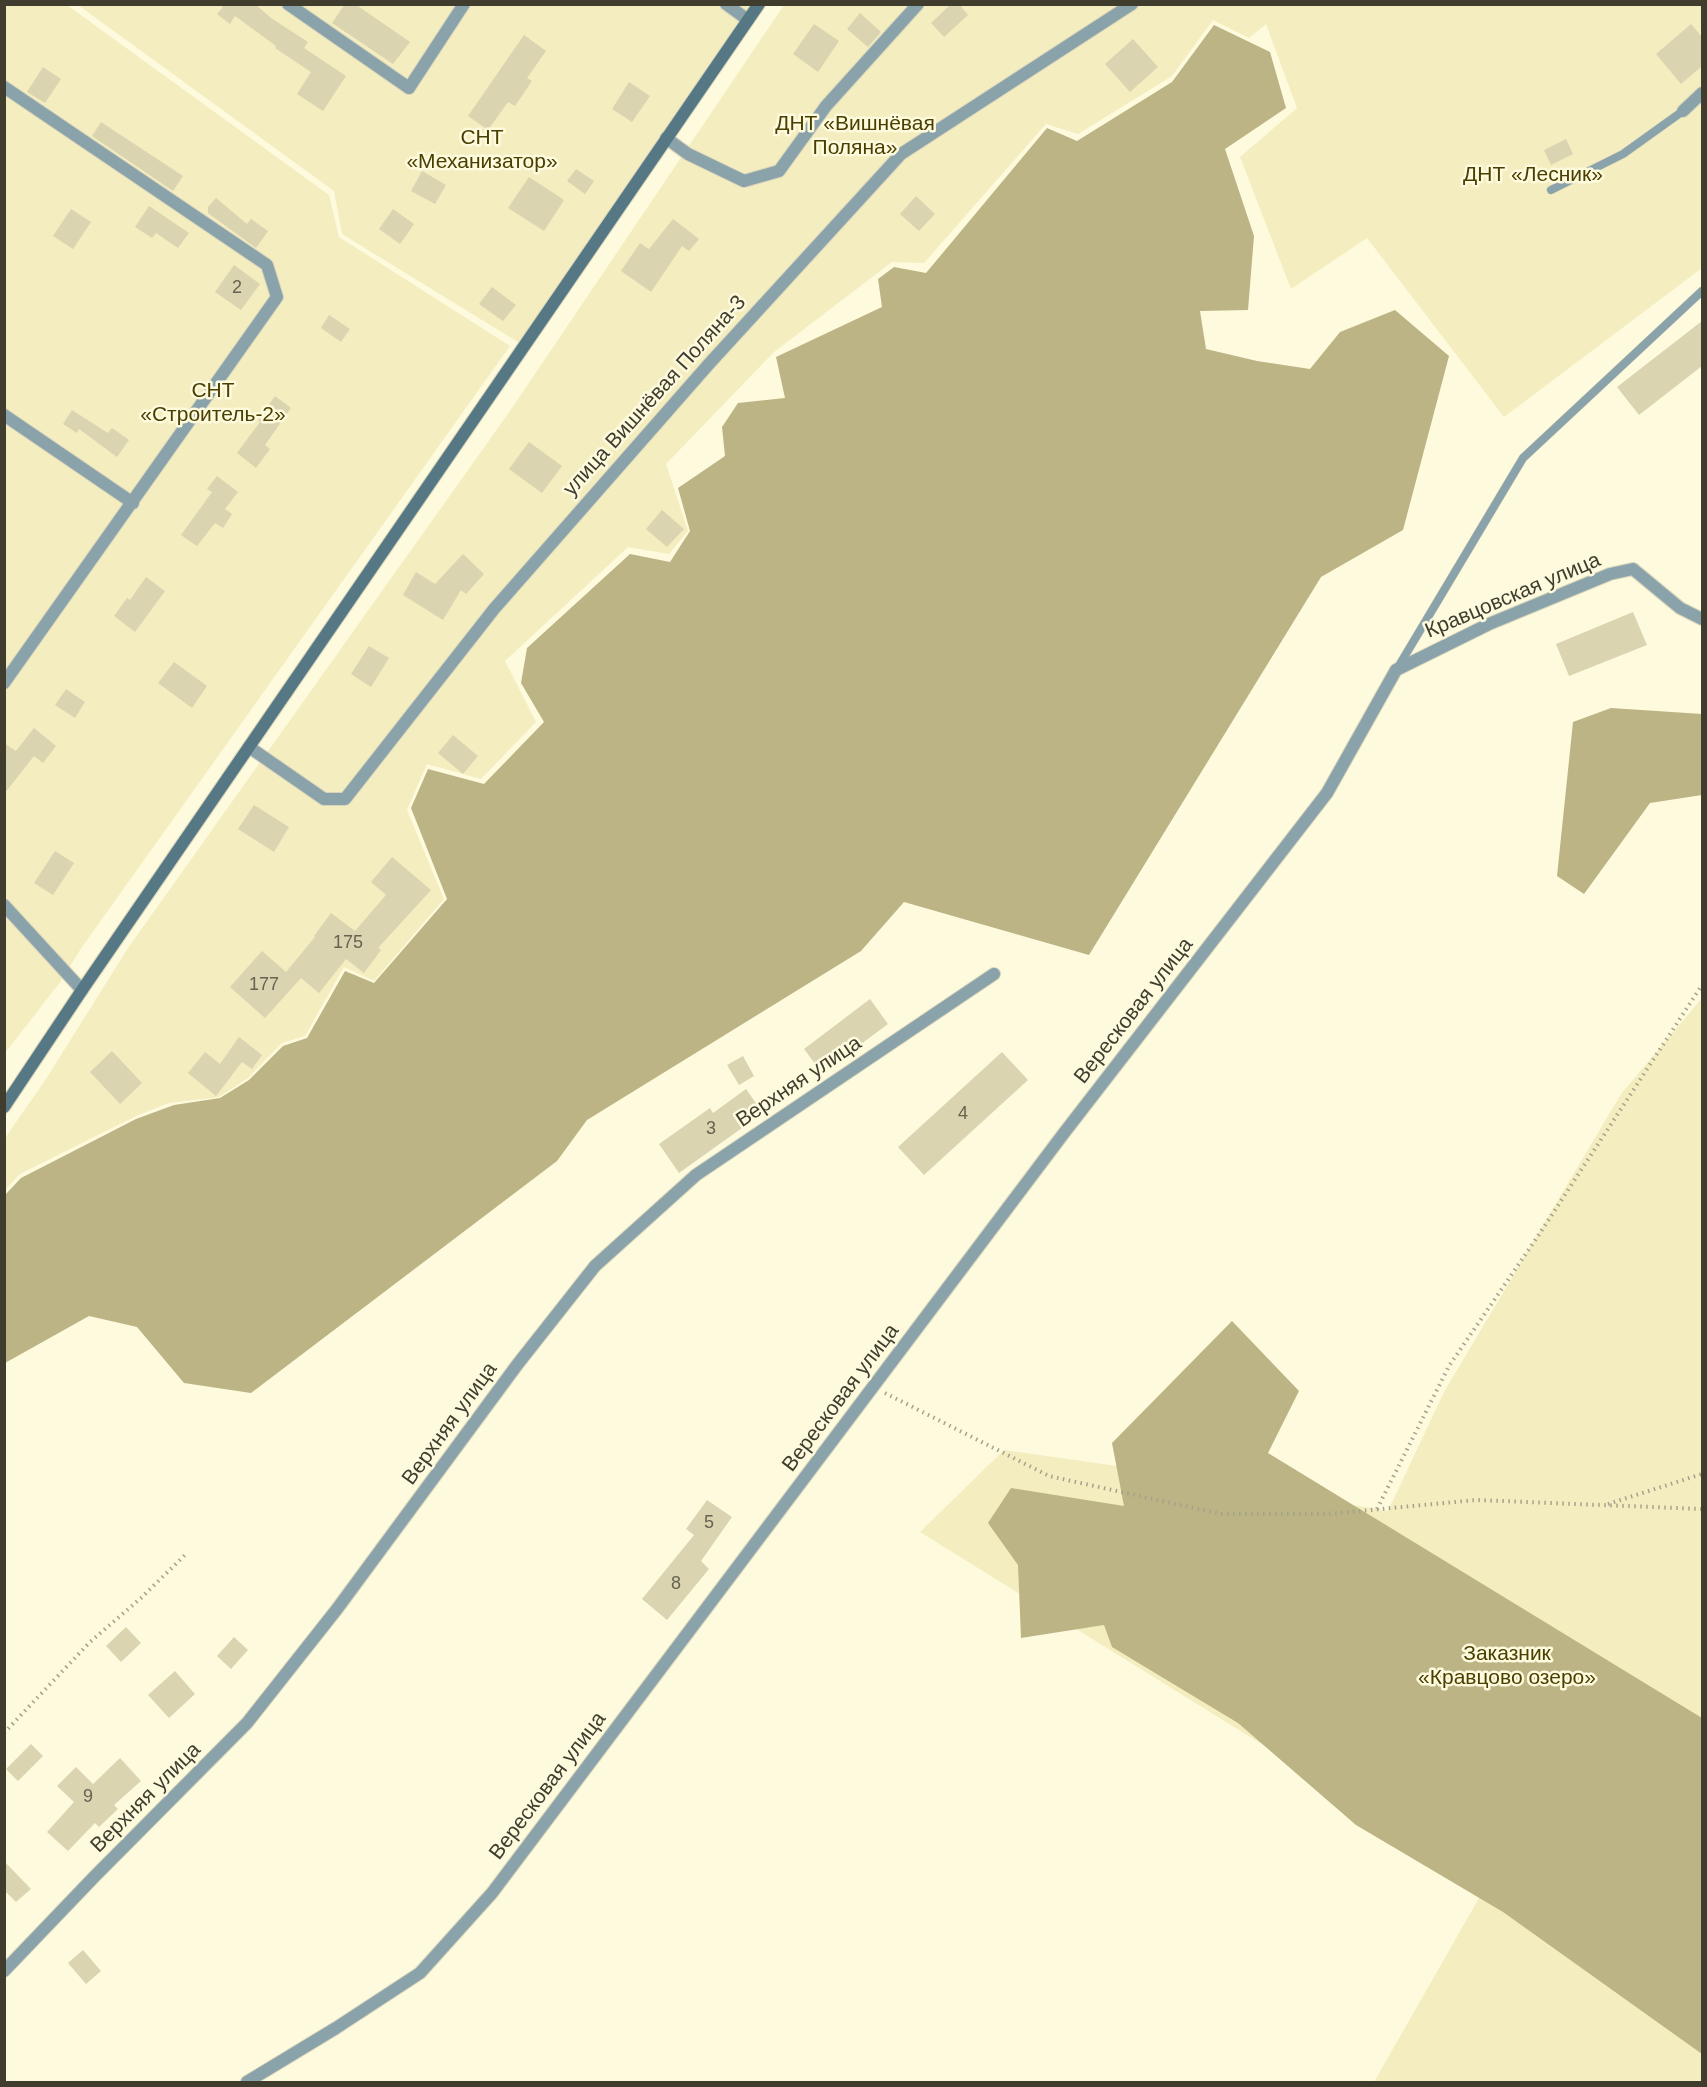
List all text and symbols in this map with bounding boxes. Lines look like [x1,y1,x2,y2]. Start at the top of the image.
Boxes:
park label: ДНТ «Вишнёвая Поляна» [775,111,935,161]
park label: СНТ «Механизатор» [406,125,558,175]
park label: ДНТ «Лесник» [1463,162,1603,188]
house number: 2 [232,277,242,299]
street label: улица Вишнёвая Поляна-3 [558,291,752,501]
park label: СНТ «Строитель-2» [140,378,286,428]
street label: Кравцовская улица [1422,548,1604,644]
house number: 175 [333,932,363,954]
street label: Вересковая улица [1069,933,1199,1089]
house number: 177 [249,974,279,996]
street label: Верхняя улица [732,1031,866,1133]
house number: 4 [958,1103,968,1125]
house number: 3 [706,1118,716,1140]
street label: Вересковая улица [777,1319,905,1477]
street label: Верхняя улица [397,1358,503,1490]
house number: 5 [704,1512,714,1534]
house number: 8 [671,1573,681,1595]
park label: Заказник «Кравцово озеро» [1418,1641,1596,1691]
street label: Вересковая улица [484,1707,612,1865]
street label: Верхняя улица [86,1738,206,1858]
house number: 9 [83,1786,93,1808]

